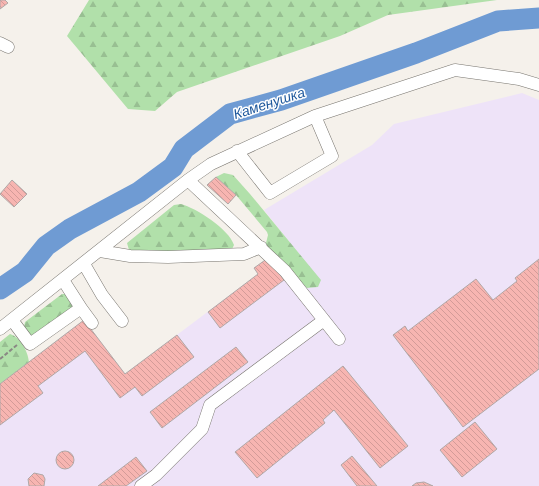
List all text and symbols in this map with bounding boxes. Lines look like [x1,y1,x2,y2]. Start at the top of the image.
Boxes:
water label: Каменушка [231,84,307,122]

